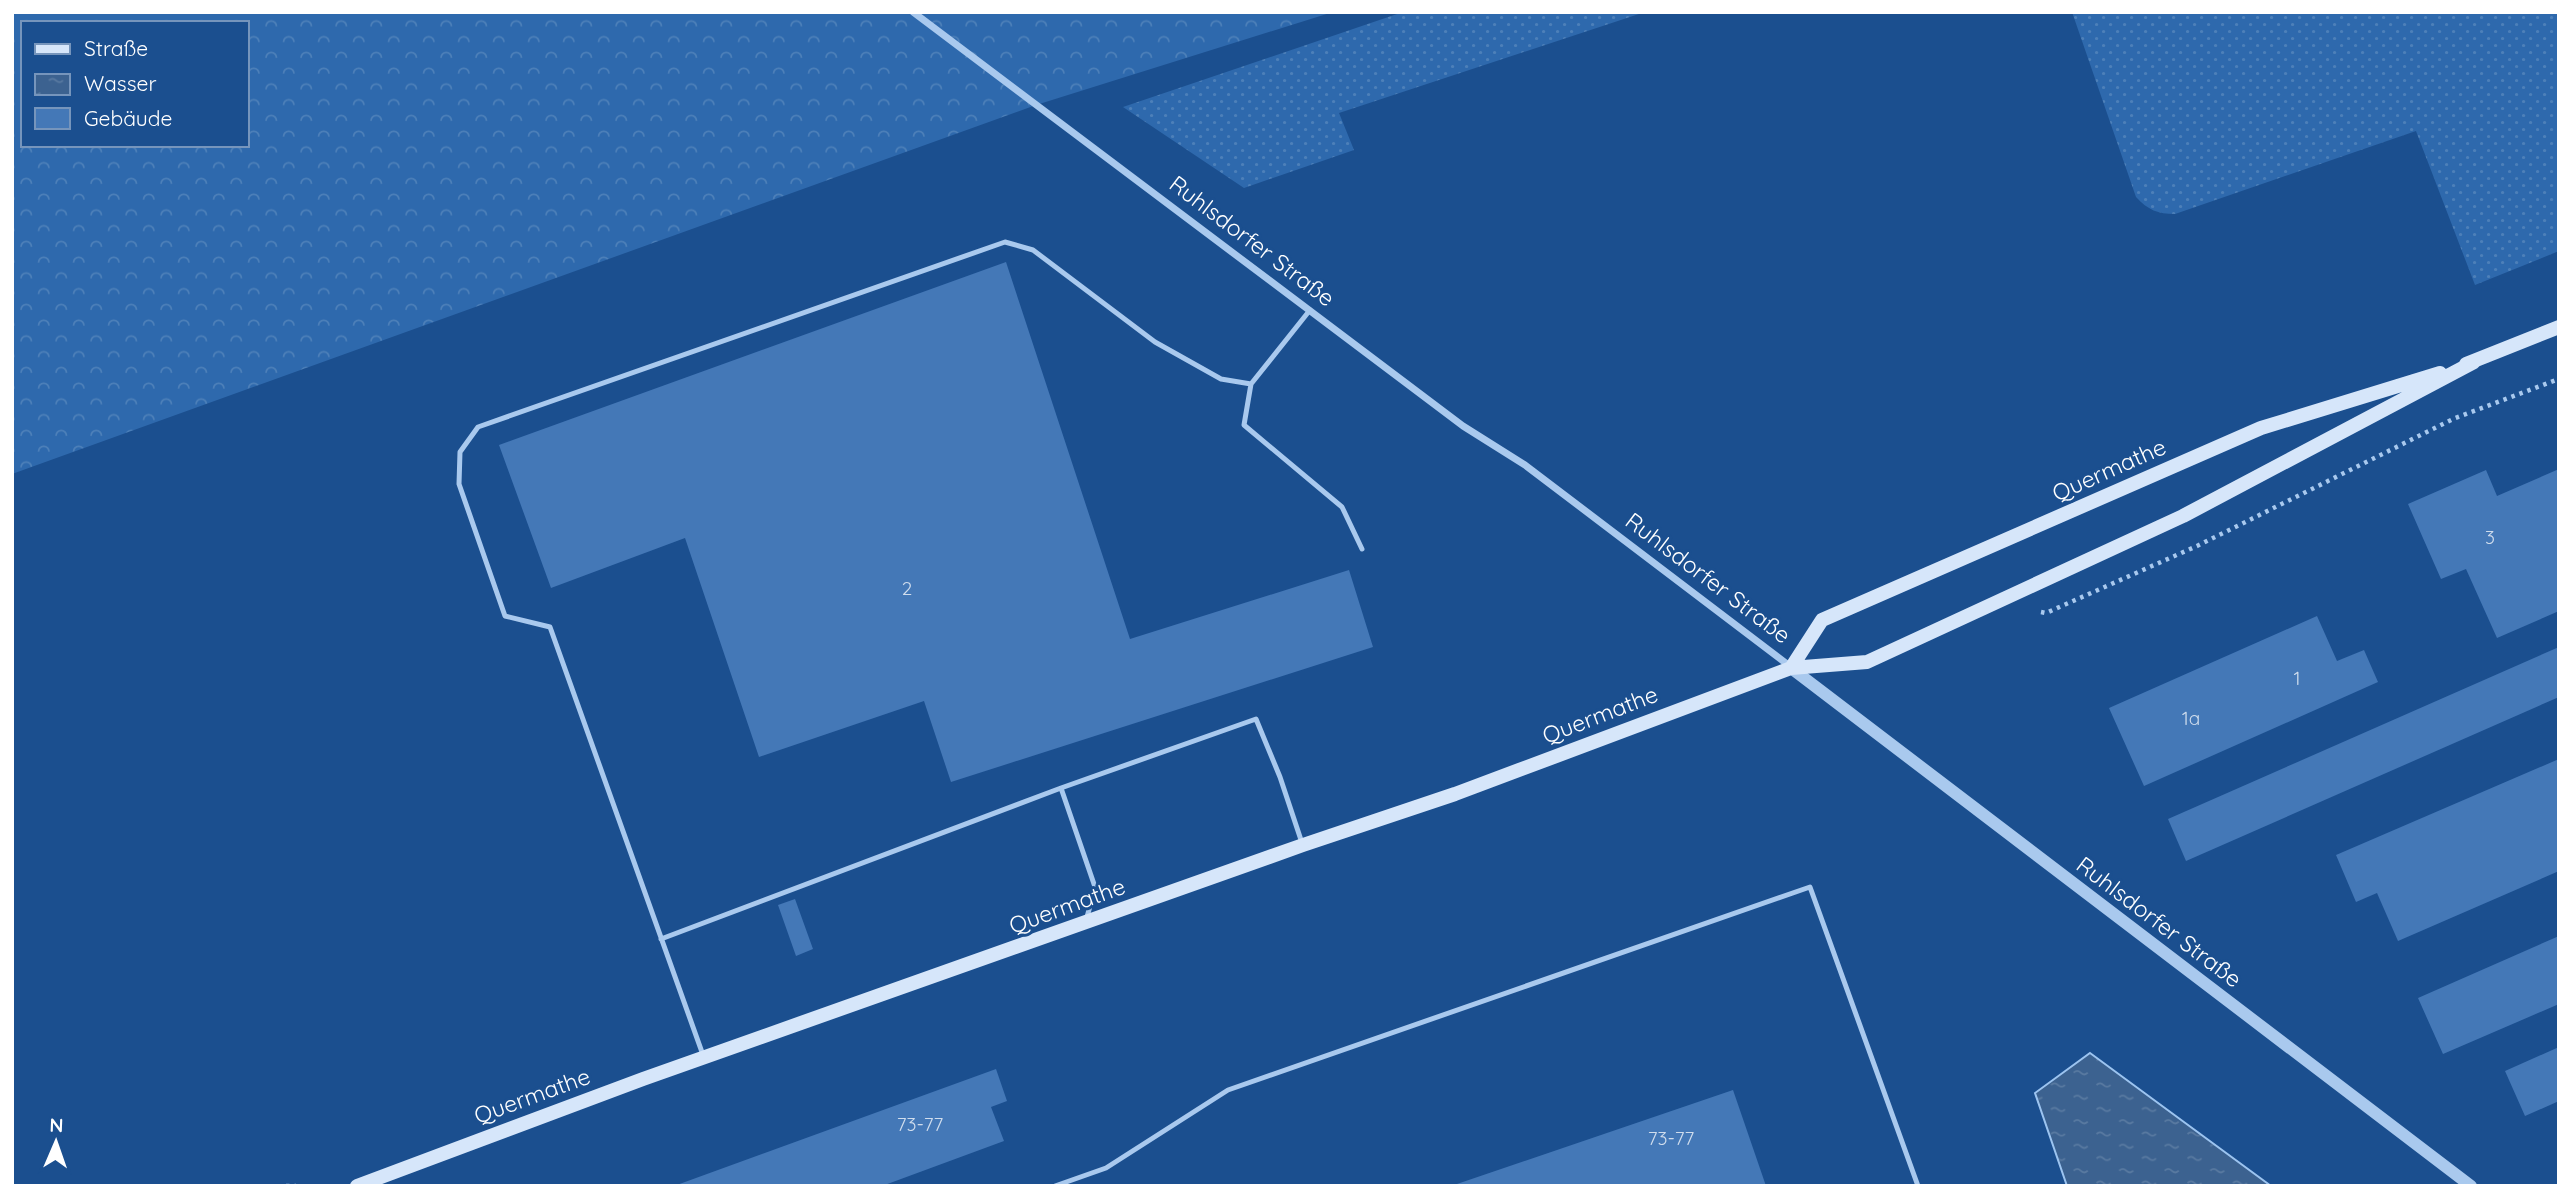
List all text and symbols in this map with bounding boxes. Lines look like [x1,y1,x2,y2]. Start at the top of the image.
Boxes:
legend [21,21,248,147]
text: Straße [84,35,148,61]
text: Wasser [84,70,156,96]
text: Gebäude [84,105,172,131]
street label: Ruhlsdorfer Straße [1164,169,1341,312]
street label: Quermathe [2047,432,2170,508]
street label: Ruhlsdorfer Straße [1620,506,1797,649]
house number: 3 [2485,525,2495,549]
house number: 2 [902,576,912,600]
house number: 1 [2293,666,2301,690]
street label: Quermathe [1538,679,1662,750]
house number: 1a [2182,706,2200,730]
street label: Ruhlsdorfer Straße [2071,850,2248,993]
street label: Quermathe [1005,871,1129,940]
street label: Quermathe [470,1061,594,1130]
north arrow [21,1107,91,1177]
house number: 73-77 [897,1112,944,1136]
text: N [49,1113,64,1137]
house number: 73-77 [1648,1126,1695,1150]

